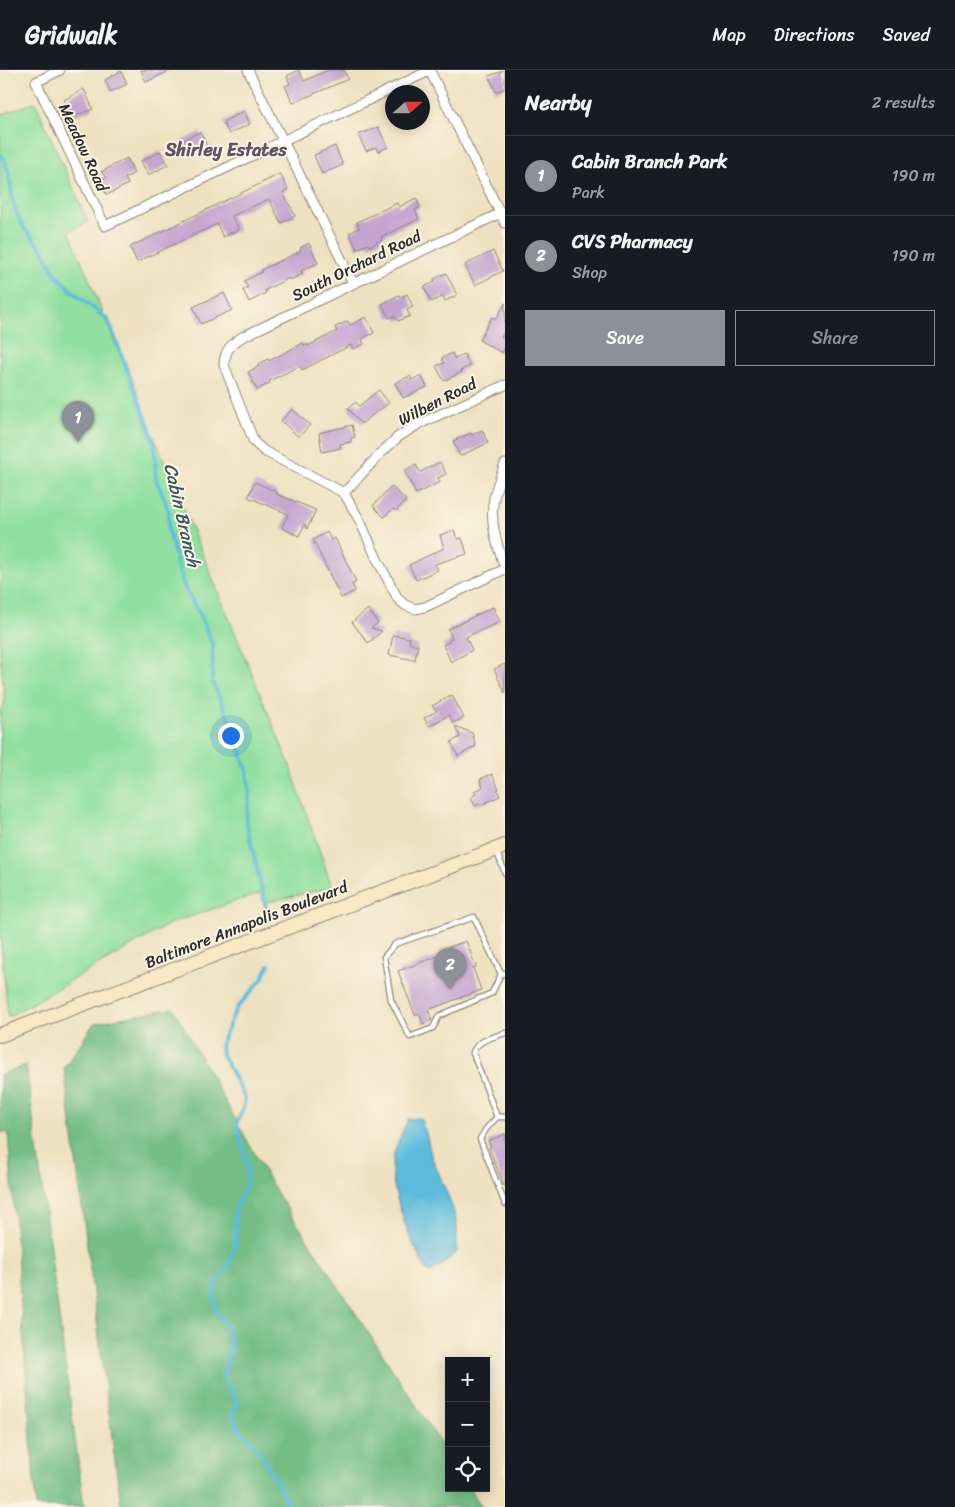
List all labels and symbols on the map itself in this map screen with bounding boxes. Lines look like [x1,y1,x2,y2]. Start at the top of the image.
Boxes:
north arrow [385,85,430,130]
street label: Meadow Road [50,98,117,198]
district label: Shirley Estates [164,134,287,166]
street label: South Orchard Road [286,221,427,309]
street label: Wilben Road [393,369,483,434]
pin: 1 [62,401,94,442]
water label: Cabin Branch [155,460,210,572]
your location [218,723,244,749]
street label: Baltimore Annapolis Boulevard [141,872,353,977]
pin: 2 [434,948,466,989]

